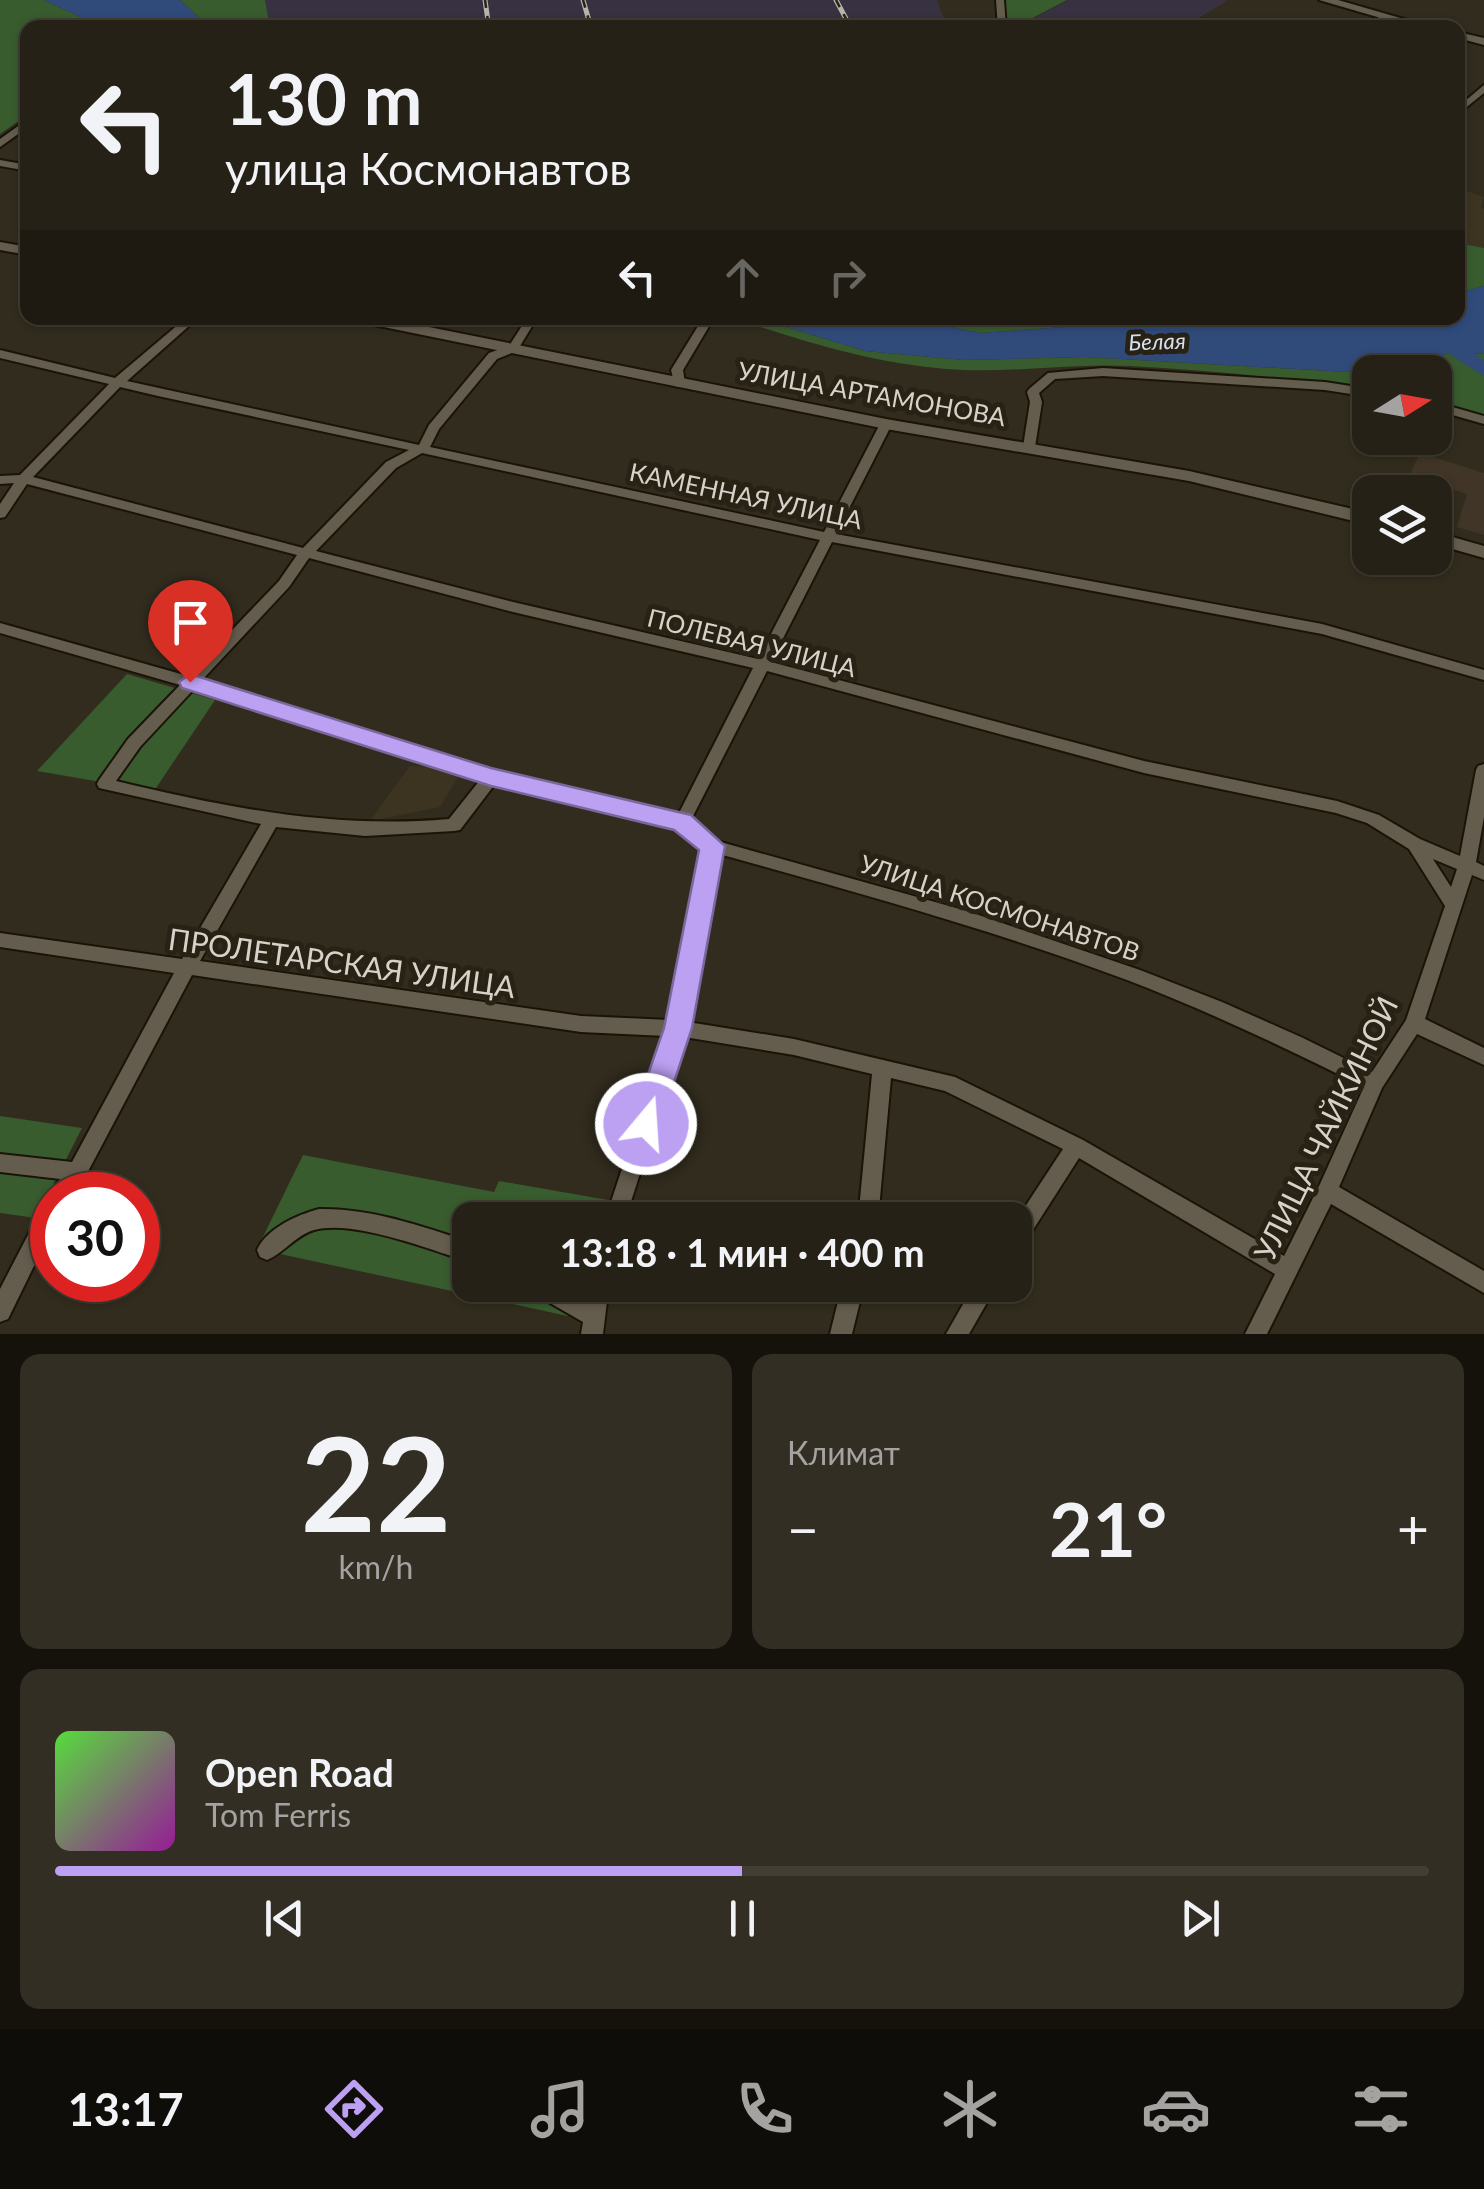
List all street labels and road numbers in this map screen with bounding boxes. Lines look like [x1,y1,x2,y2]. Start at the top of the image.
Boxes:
street label: УЛИЦА АРТАМОНОВА [736,355,1008,431]
street label: КАМЕННАЯ УЛИЦА [627,456,865,534]
street label: ПОЛЕВАЯ УЛИЦА [644,602,860,682]
street label: УЛИЦА КОСМОНАВТОВ [857,848,1143,966]
street label: ПРОЛЕТАРСКАЯ УЛИЦА [166,920,518,1004]
street label: УЛИЦА ЧАЙКИНОЙ [1246,990,1404,1266]

